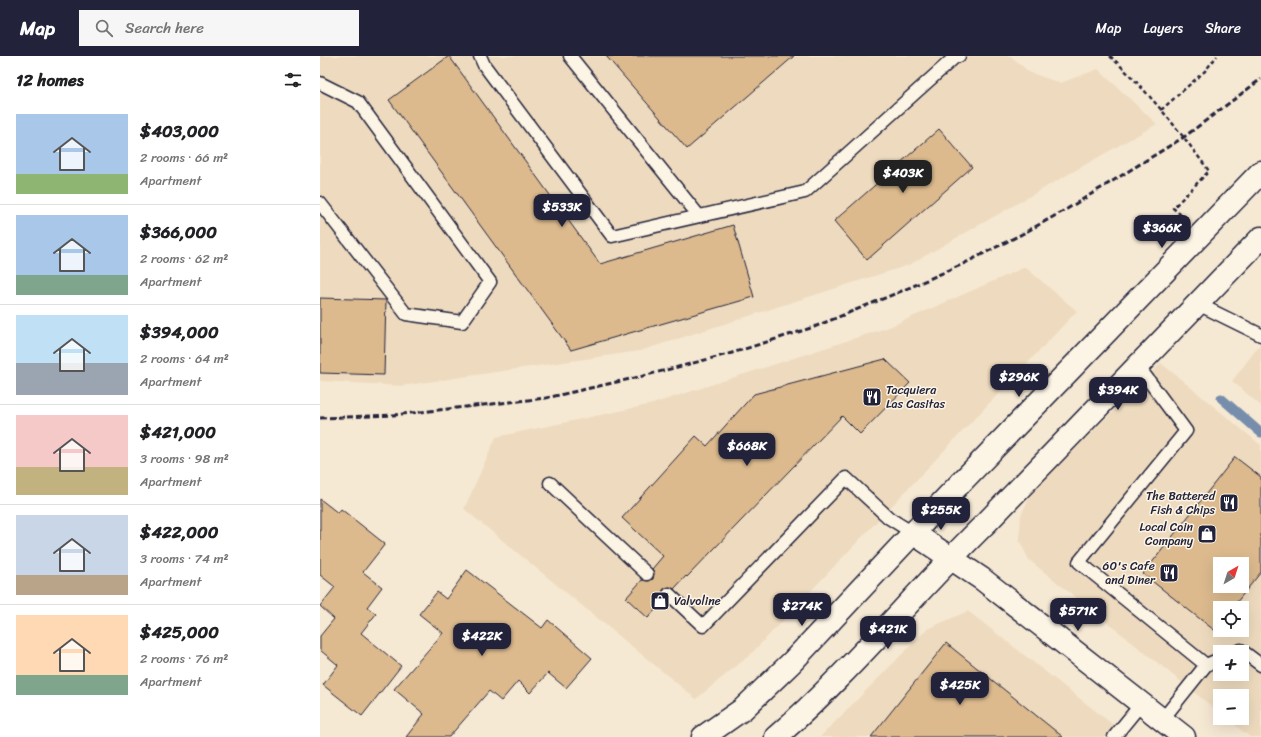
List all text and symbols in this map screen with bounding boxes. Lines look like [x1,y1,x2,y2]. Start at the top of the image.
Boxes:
search box [79,10,359,46]
text: Map [20,12,55,45]
text: Search here [125,15,204,41]
text: Map [1096,16,1121,41]
text: Layers [1143,16,1183,41]
text: Share [1205,16,1241,41]
icon: search [93,17,115,39]
text: 12 homes [16,65,84,95]
icon: filters [282,69,304,91]
text: $403,000 [140,116,219,146]
icon: home [48,130,96,178]
text: 2 rooms · 66 m² [140,146,228,169]
pin: $403K [875,160,931,194]
text: $403K [883,161,923,184]
text: Apartment [140,169,201,192]
pin: $533K [534,194,590,228]
text: $533K [543,195,581,218]
pin: $366K [1134,215,1190,249]
text: $366K [1143,216,1181,239]
text: $366,000 [140,217,217,247]
icon: home [48,231,96,279]
text: 2 rooms · 62 m² [140,247,228,270]
text: Apartment [140,270,201,293]
text: $394,000 [140,317,219,347]
icon: home [48,331,96,379]
text: 2 rooms · 64 m² [140,347,229,370]
pin: $296K [991,364,1047,398]
text: $296K [999,365,1039,388]
text: Apartment [140,370,201,393]
pin: $394K [1090,377,1146,411]
text: $394K [1098,378,1138,401]
place label: Tacquiera Las Casitas [886,379,945,415]
restaurant icon: Tacquiera Las Casitas [861,386,883,408]
text: $421,000 [140,417,216,447]
icon: home [48,431,96,479]
pin: $668K [719,433,775,467]
text: $668K [727,434,767,457]
text: 3 rooms · 98 m² [140,447,229,470]
text: Apartment [140,470,201,493]
place label: The Battered Fish & Chips [1146,485,1216,521]
restaurant icon: The Battered Fish & Chips [1218,492,1240,514]
pin: $255K [913,497,969,531]
text: $255K [921,498,961,521]
place label: Local Coin Company [1140,516,1194,552]
text: $422,000 [140,517,219,547]
shop icon: Local Coin Company [1196,523,1218,545]
icon: home [48,531,96,579]
text: 3 rooms · 74 m² [140,547,229,570]
place label: 60's Cafe and Diner [1103,555,1156,591]
north arrow [1213,557,1249,593]
map controls [1213,557,1249,725]
restaurant icon: 60's Cafe and Diner [1158,562,1180,584]
text: Apartment [140,570,201,593]
shop icon: Valvoline [649,590,671,612]
place label: Valvoline [674,590,721,612]
pin: $274K [774,593,830,627]
text: $274K [782,594,822,617]
pin: $571K [1050,598,1106,632]
text: $571K [1059,599,1097,622]
button: locate [1213,601,1249,637]
pin: $421K [860,616,916,650]
text: $425,000 [140,617,219,647]
text: $421K [869,617,907,640]
pin: $422K [454,623,510,657]
text: $422K [462,624,502,647]
icon: home [48,631,96,679]
button: + [1213,645,1249,681]
text: 2 rooms · 76 m² [140,647,228,670]
text: Apartment [140,670,201,693]
pin: $425K [932,672,988,706]
text: $425K [940,673,980,696]
button: − [1213,689,1249,725]

